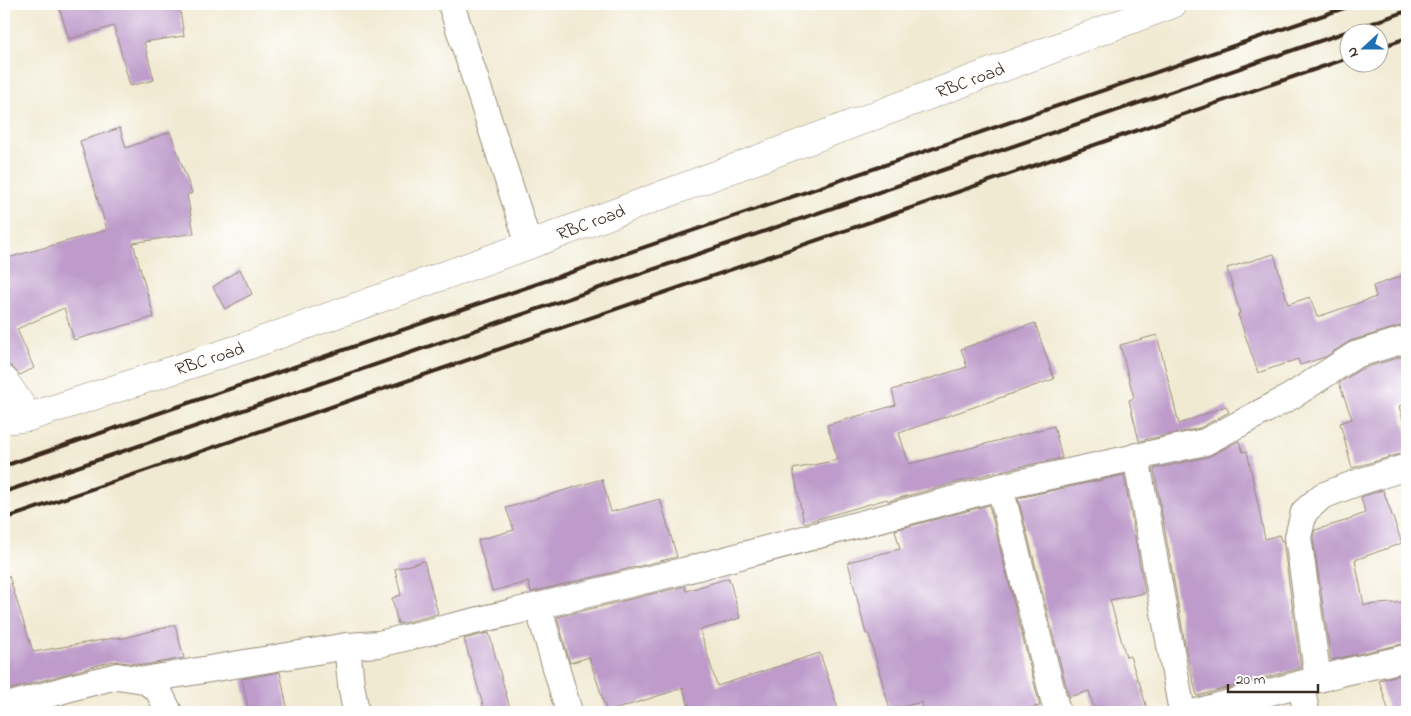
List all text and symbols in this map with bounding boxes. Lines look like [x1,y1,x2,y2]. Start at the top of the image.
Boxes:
north arrow [1338,22,1388,72]
text: N [1342,44,1365,60]
street label: RBC road [933,57,1009,106]
street label: RBC road [554,199,629,248]
street label: RBC road [172,337,248,384]
scale bar [1228,661,1318,693]
text: 20 m [1236,669,1266,691]

